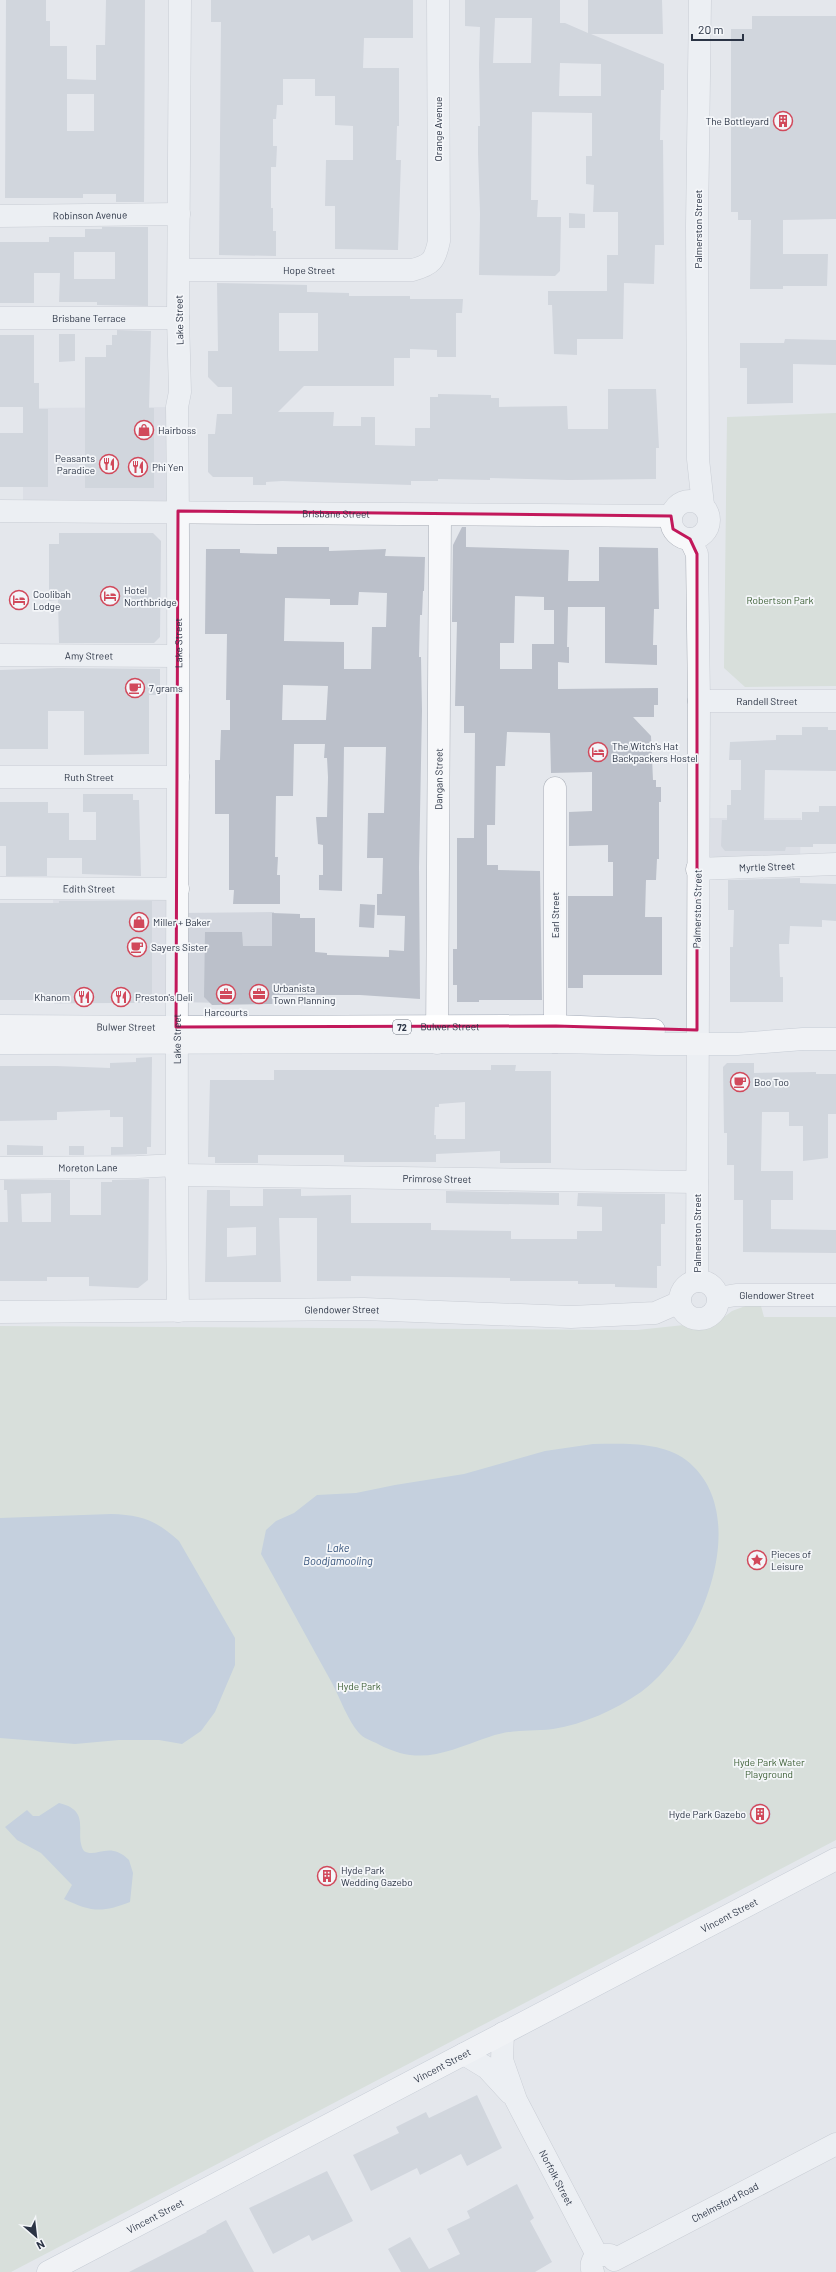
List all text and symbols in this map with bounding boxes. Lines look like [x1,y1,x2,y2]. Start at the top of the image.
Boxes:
scale bar [692,16,743,42]
text: 20 m [698,22,724,36]
street label: Orange Avenue [432,97,444,161]
building icon: The Bottleyard [772,110,794,132]
place label: The Bottleyard [706,115,769,127]
street label: Palmerston Street [692,189,704,268]
street label: Robinson Avenue [53,209,127,221]
street label: Hope Street [283,264,335,276]
street label: Lake Street [173,294,185,345]
street label: Brisbane Terrace [52,312,126,324]
shop icon: Hairboss [133,419,155,441]
place label: Hairboss [158,424,196,436]
place label: Peasants Paradice [55,452,95,476]
restaurant icon: Peasants Paradice [98,453,120,475]
restaurant icon: Phi Yen [127,456,149,478]
place label: Phi Yen [152,461,184,473]
street label: Brisbane Street [302,507,370,520]
place label: Hotel Northbridge [124,584,177,608]
hotel icon: Hotel Northbridge [99,585,121,607]
place label: Coolibah Lodge [33,588,71,612]
hotel icon: Coolibah Lodge [8,589,30,611]
park label: Robertson Park [747,594,813,606]
street label: Lake Street [172,617,184,668]
street label: Amy Street [65,649,114,662]
cafe icon: 7 grams [124,677,146,699]
place label: 7 grams [149,682,183,694]
street label: Randell Street [736,695,798,707]
place label: The Witch's Hat Backpackers Hostel [612,740,698,764]
hotel icon: The Witch's Hat Backpackers Hostel [587,741,609,763]
street label: Dangan Street [432,748,445,810]
street label: Ruth Street [64,771,114,783]
street label: Myrtle Street [739,859,796,873]
street label: Palmerston Street [690,869,704,949]
street label: Edith Street [63,882,116,895]
street label: Earl Street [549,891,561,938]
shop icon: Miller + Baker [128,911,150,933]
place label: Miller + Baker [153,916,211,928]
cafe icon: Sayers Sister [126,936,148,958]
place label: Sayers Sister [151,941,208,953]
place label: Urbanista Town Planning [273,982,335,1006]
office icon: Harcourts [215,983,237,1005]
office icon: Urbanista Town Planning [248,983,270,1005]
restaurant icon: Khanom [73,986,95,1008]
restaurant icon: Preston's Deli [110,986,132,1008]
place label: Khanom [34,991,70,1003]
place label: Preston's Deli [135,991,193,1003]
place label: Harcourts [204,1006,248,1018]
street label: Lake Street [171,1013,183,1064]
road number: 72 [393,1020,411,1034]
street label: Bulwer Street [420,1020,480,1032]
street label: Bulwer Street [96,1021,156,1033]
cafe icon: Boo Too [729,1071,751,1093]
place label: Boo Too [754,1076,789,1088]
street label: Moreton Lane [58,1161,118,1174]
street label: Primrose Street [402,1172,472,1185]
street label: Palmerston Street [691,1193,703,1272]
street label: Glendower Street [739,1289,815,1301]
street label: Glendower Street [304,1303,380,1316]
water label: Lake Boodjamooling [303,1541,373,1567]
place label: Pieces of Leisure [771,1548,811,1572]
place icon: Pieces of Leisure [746,1549,768,1571]
park label: Hyde Park [337,1680,381,1692]
park label: Hyde Park Water Playground [733,1756,805,1780]
building icon: Hyde Park Gazebo [749,1803,771,1825]
place label: Hyde Park Gazebo [669,1808,746,1820]
place label: Hyde Park Wedding Gazebo [341,1864,413,1888]
building icon: Hyde Park Wedding Gazebo [316,1865,338,1887]
street label: Vincent Street [699,1895,760,1935]
street label: Vincent Street [412,2045,473,2085]
street label: Norfolk Street [537,2148,576,2208]
street label: Chelmsford Road [689,2180,760,2225]
street label: Vincent Street [125,2196,186,2236]
north arrow [16,2216,56,2256]
text: N [35,2238,47,2253]

